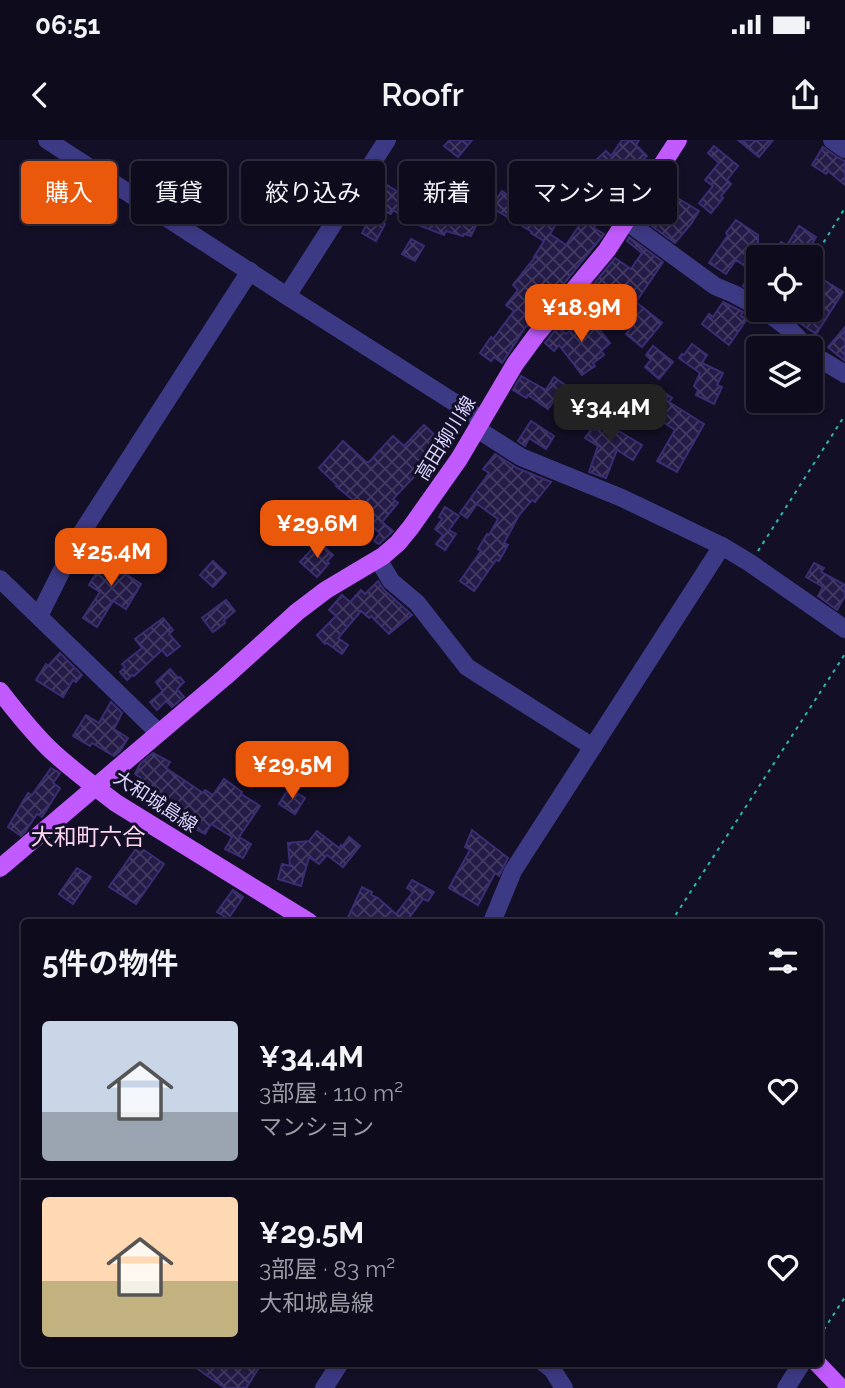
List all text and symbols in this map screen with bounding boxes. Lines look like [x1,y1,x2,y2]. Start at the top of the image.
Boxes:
text: 06:51 [35,10,100,40]
icon: back [21,76,59,114]
text: Roofr [381,76,464,113]
icon: share [786,76,824,114]
chip: 購入 [21,161,117,224]
chip: 賃貸 [131,161,227,224]
chip: 絞り込み [241,161,385,224]
chip: 新着 [399,161,495,224]
chip: マンション [509,161,677,224]
map controls [746,245,823,413]
button: locate [746,245,823,322]
pin: ¥18.9M [524,284,638,344]
text: ¥18.9M [541,293,621,320]
button: layers [746,336,823,413]
pin: ¥34.4M [553,384,667,444]
street label: 高田柳川線 [410,392,480,484]
text: ¥34.4M [570,393,650,420]
pin: ¥29.6M [260,500,374,560]
text: ¥29.6M [276,509,358,536]
pin: ¥25.4M [54,528,168,588]
text: ¥25.4M [71,537,151,564]
pin: ¥29.5M [235,742,349,801]
text: ¥29.5M [252,750,332,777]
street label: 大和城島線 [110,766,202,836]
district label: 大和町六合 [31,823,146,850]
icon: filters [764,942,802,980]
text: 5件の物件 [42,946,179,981]
text: ¥34.4M [259,1039,364,1074]
icon: home [98,1049,182,1133]
icon: heart [764,1072,802,1110]
text: 3部屋 · 110 m² [259,1079,403,1106]
text: マンション [259,1113,374,1140]
text: ¥29.5M [259,1215,364,1250]
icon: home [98,1225,182,1309]
icon: heart [764,1248,802,1286]
text: 3部屋 · 83 m² [259,1255,395,1282]
text: 大和城島線 [259,1289,374,1316]

